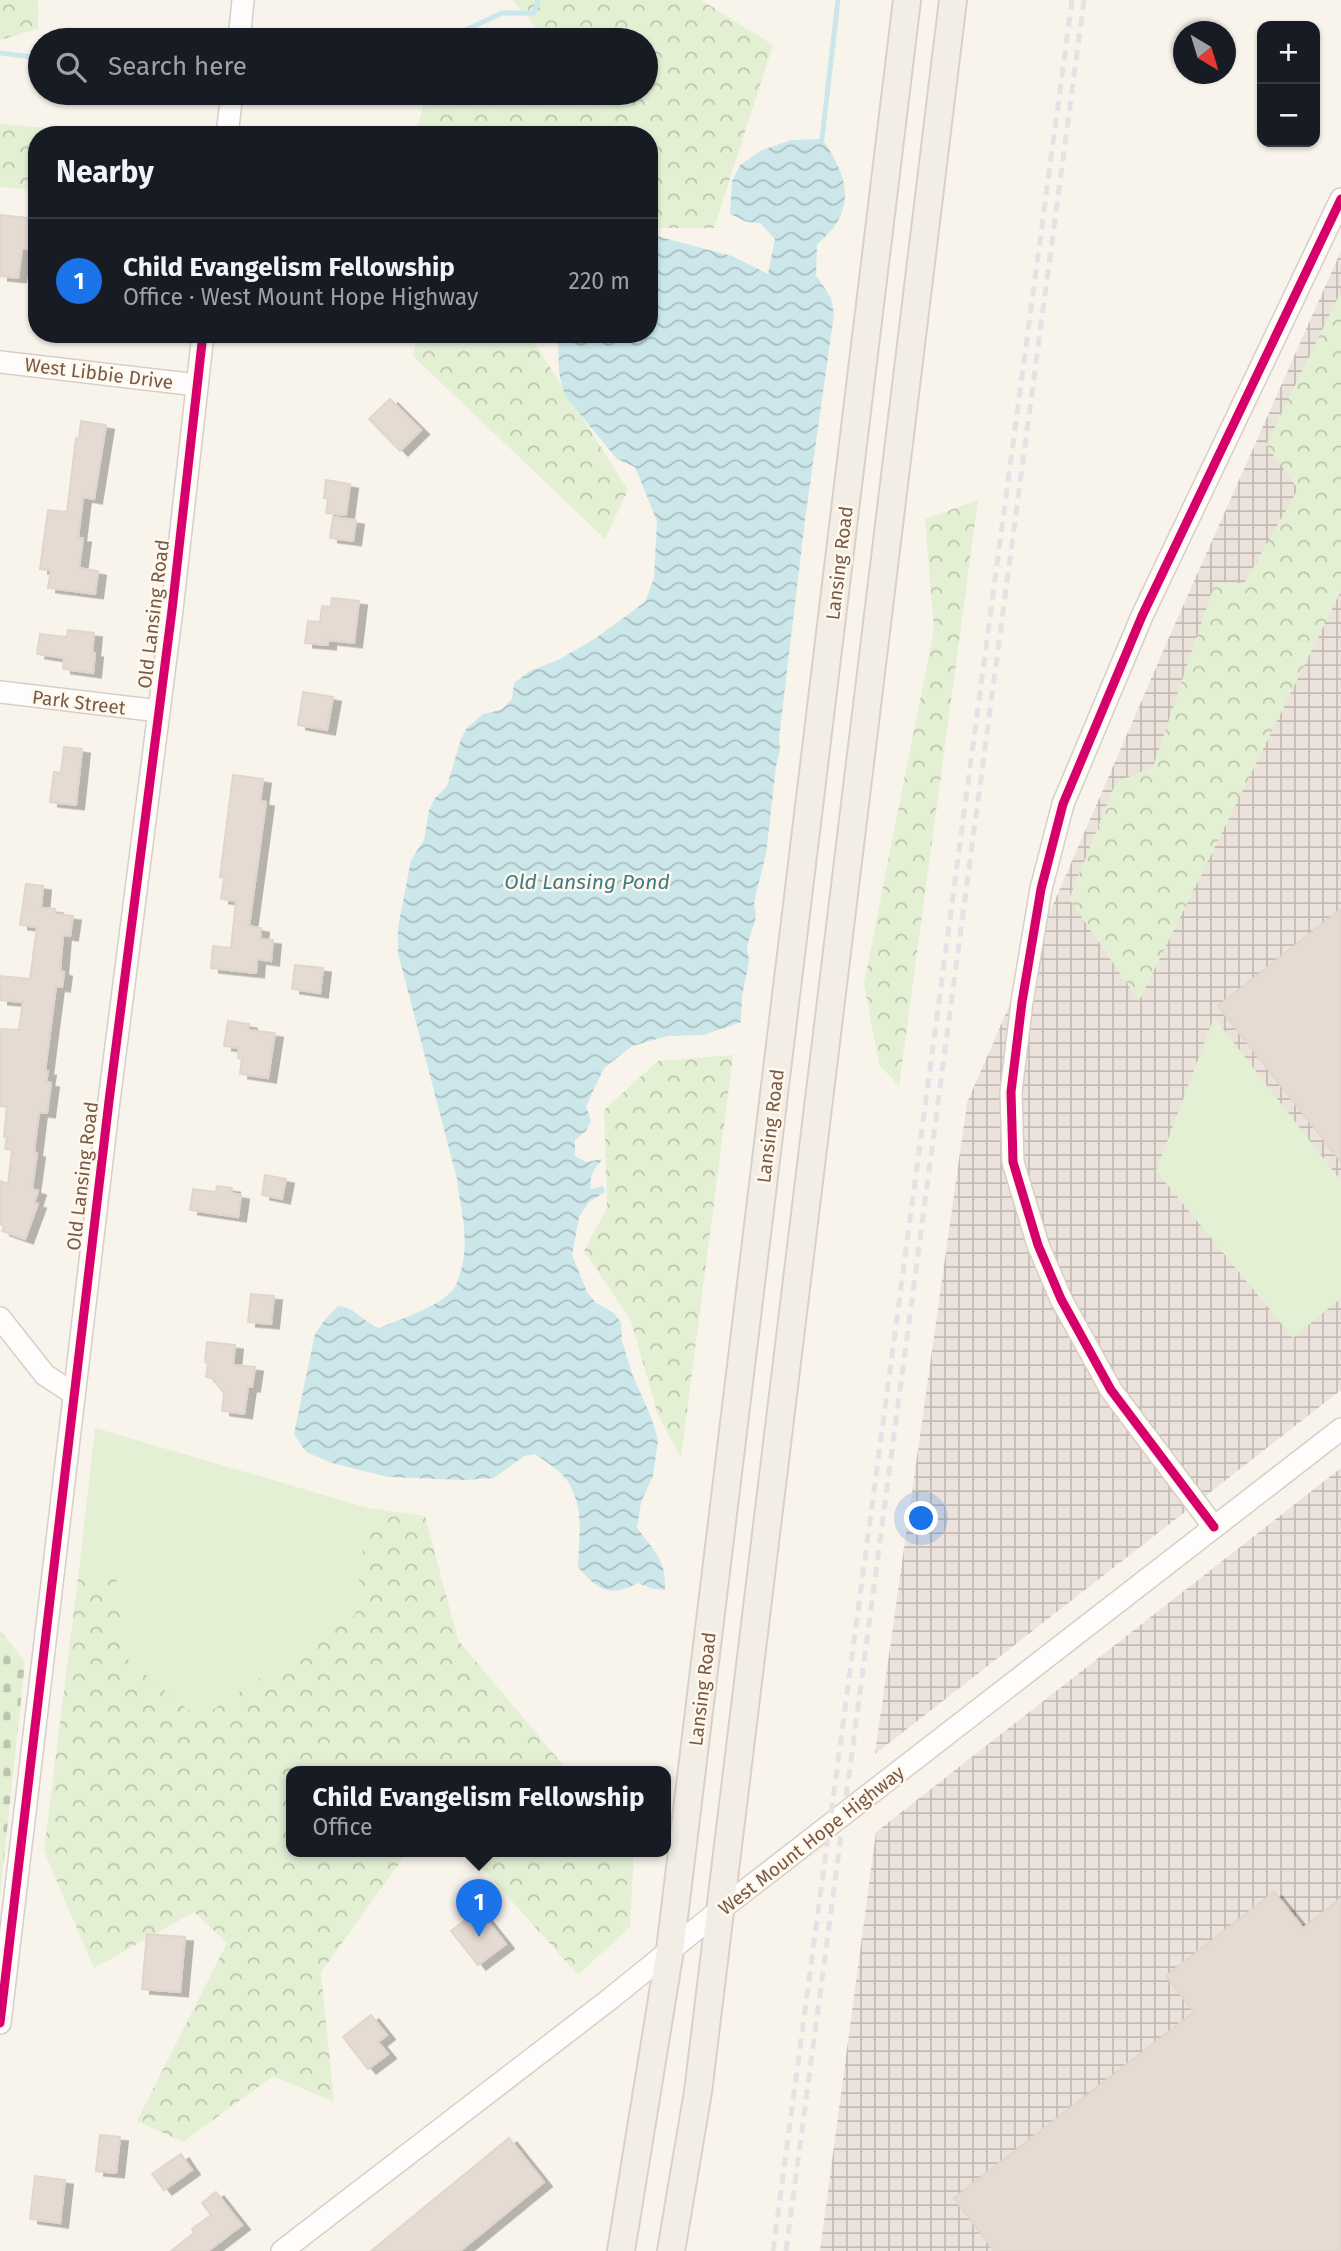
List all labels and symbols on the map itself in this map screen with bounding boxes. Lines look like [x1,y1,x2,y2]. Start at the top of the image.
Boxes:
north arrow [1173,21,1236,84]
street label: West Libbie Drive [23,353,174,394]
street label: Lansing Road [821,505,858,621]
street label: Old Lansing Road [133,538,174,690]
street label: Park Street [31,685,127,720]
water label: Old Lansing Pond [504,869,670,895]
street label: Lansing Road [752,1068,789,1184]
street label: Old Lansing Road [62,1100,103,1252]
your location [904,1501,938,1535]
street label: Lansing Road [684,1631,721,1747]
street label: West Mount Hope Highway [714,1760,909,1920]
pin: 1 [456,1879,502,1937]

